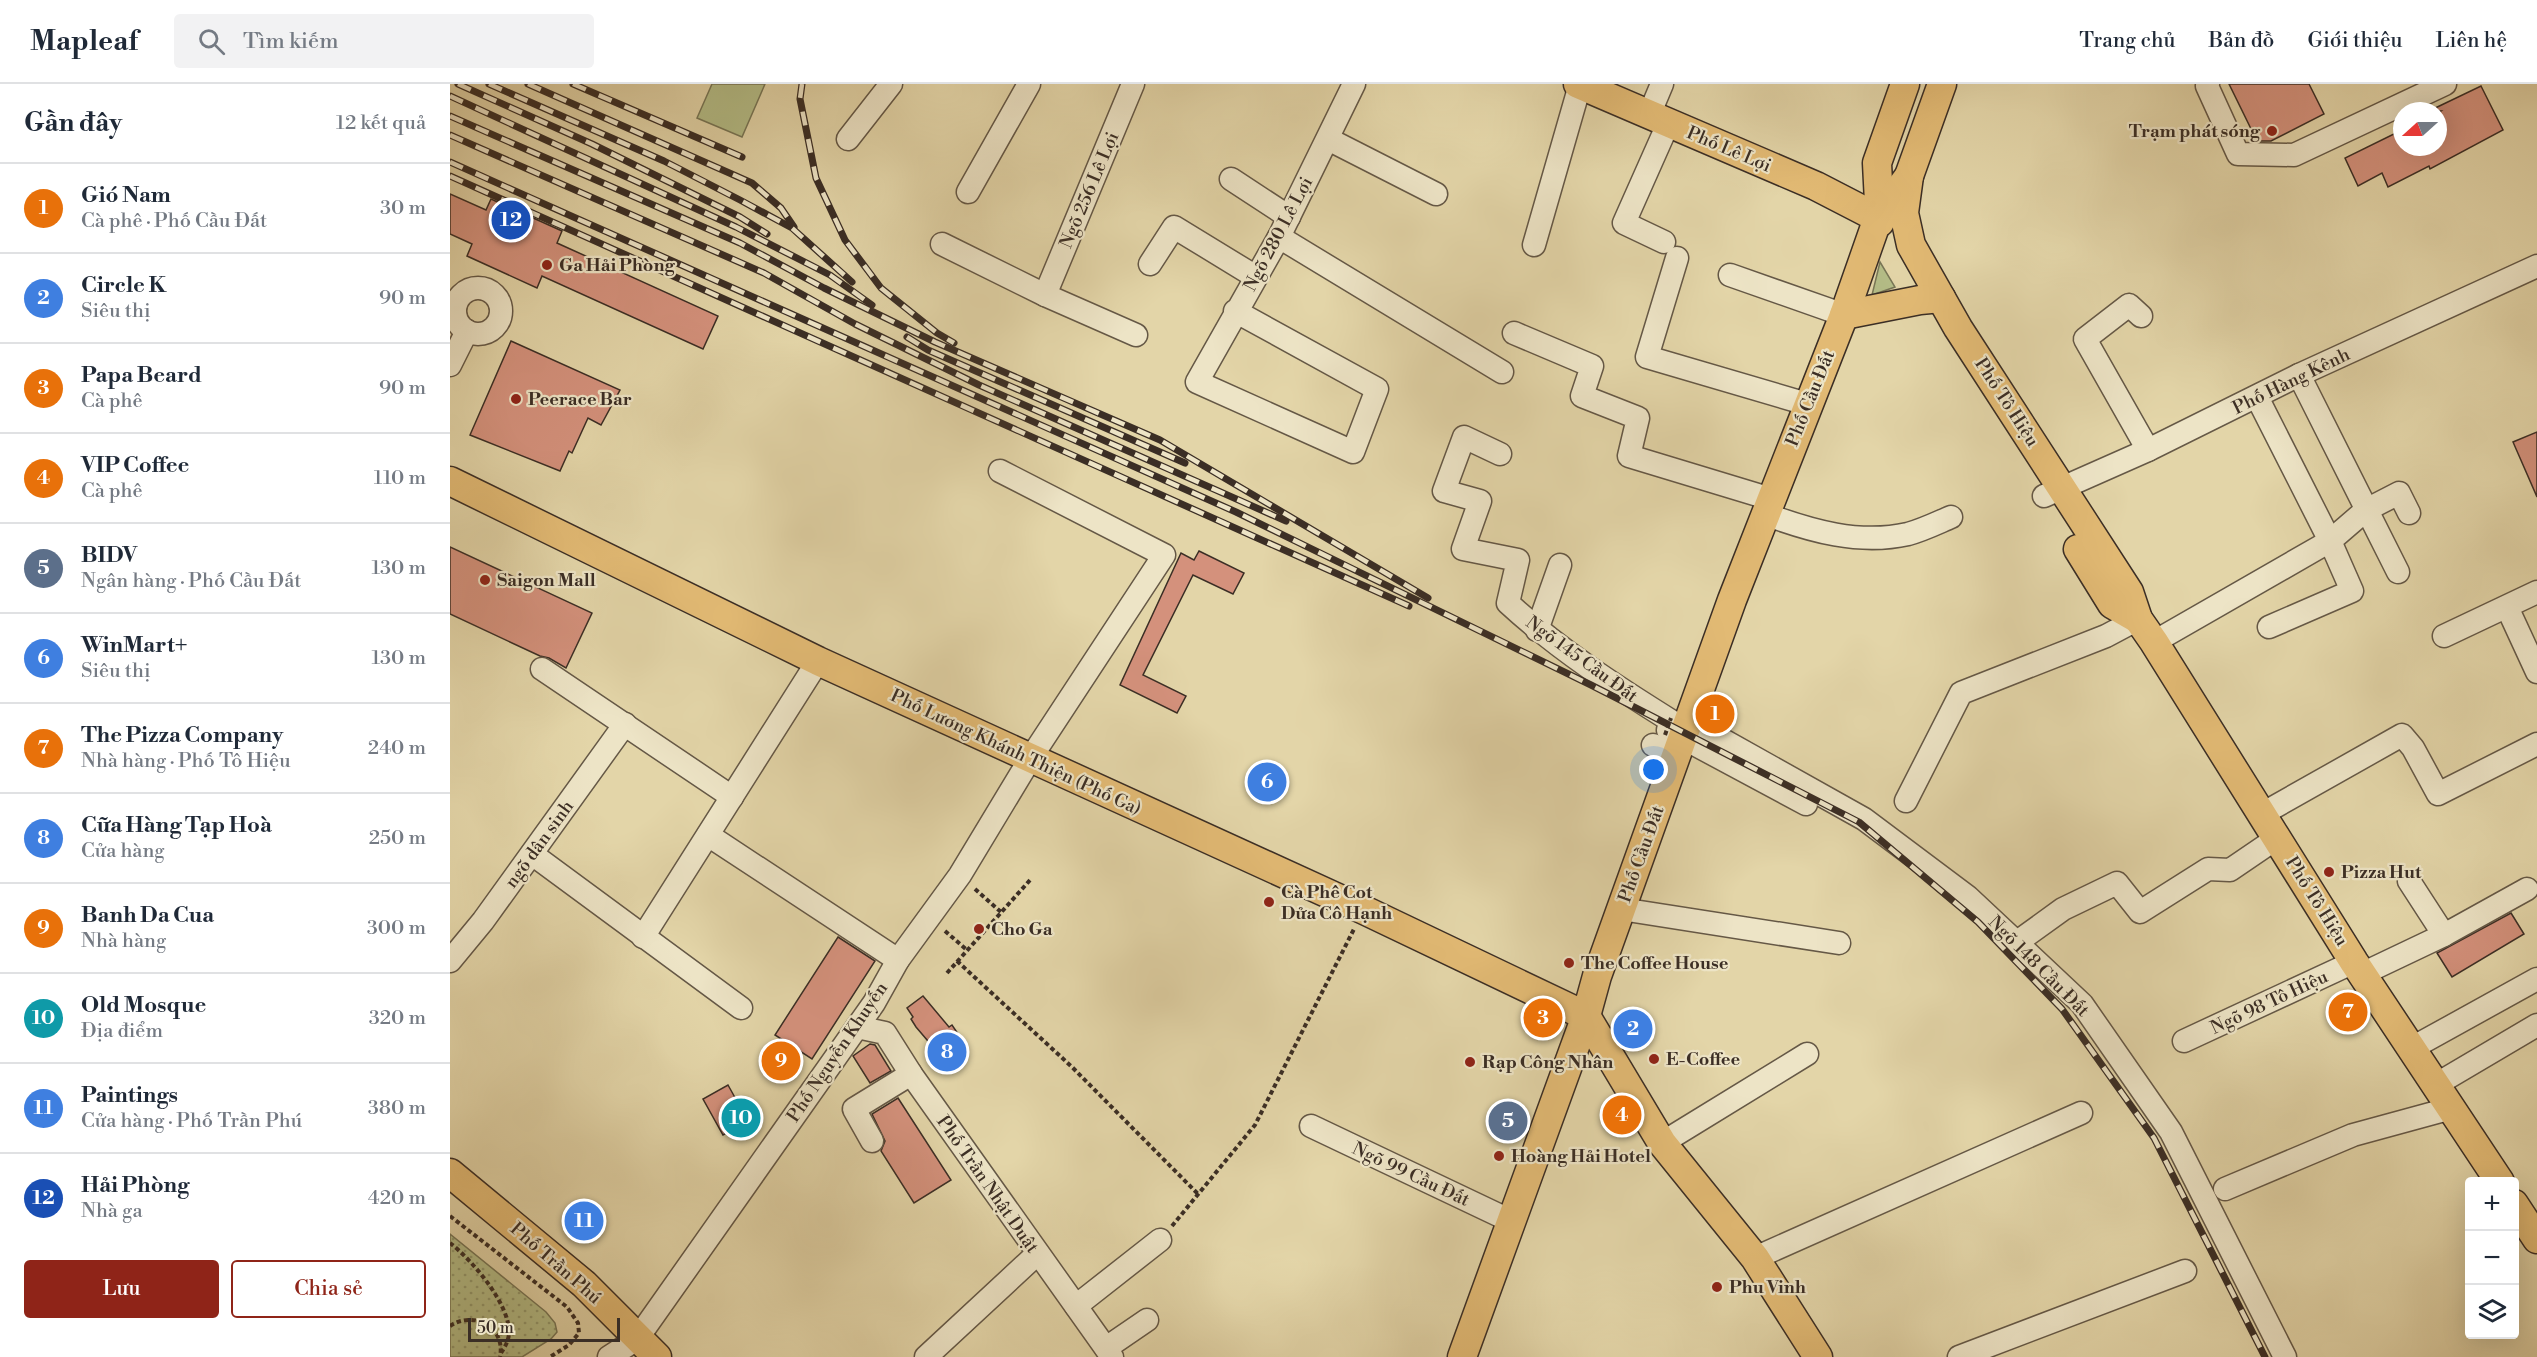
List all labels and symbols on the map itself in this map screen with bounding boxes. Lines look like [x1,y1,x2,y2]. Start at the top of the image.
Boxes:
north arrow [2393,102,2447,156]
place label: Trạm phát sóng [2129,120,2261,143]
street label: Phố Lê Lợi [1683,121,1775,178]
marker: Trạm phát sóng [2265,124,2279,138]
street label: Ngõ 256 Lê Lợi [1055,129,1124,252]
street label: Ngõ 280 Lê Lợi [1239,173,1318,295]
pin: 12 [492,198,530,242]
place label: Ga Hải Phòng [559,254,675,277]
marker: Ga Hải Phòng [540,258,554,272]
street label: Phố Hàng Kênh [2229,343,2354,420]
street label: Phố Cầu Đất [1781,346,1840,450]
street label: Phố Tô Hiệu [1969,353,2044,452]
place label: Peerace Bar [528,388,632,411]
marker: Peerace Bar [509,392,523,406]
place label: Saigon Mall [497,569,596,592]
marker: Saigon Mall [478,573,492,587]
street label: Ngõ 145 Cầu Đất [1521,611,1643,708]
street label: Phố Lương Khánh Thiện (Phố Ga) [887,684,1145,821]
pin: 1 [1696,692,1734,736]
your location [1639,755,1668,784]
pin: 6 [1248,760,1286,804]
street label: ngõ dân sinh [500,796,579,893]
street label: Phố Cầu Đất [1613,802,1670,906]
street label: Phố Tô Hiệu [2280,852,2354,951]
place label: Pizza Hut [2341,861,2422,884]
marker: Pizza Hut [2322,865,2336,879]
place label: Cà Phê Cot Dửa Cô Hạnh [1281,881,1392,925]
marker: Cà Phê Cot Dửa Cô Hạnh [1262,895,1276,909]
street label: Ngõ 148 Cầu Đất [1983,911,2095,1022]
place label: Cho Ga [991,918,1053,941]
marker: Cho Ga [972,922,986,936]
place label: The Coffee House [1581,952,1729,975]
marker: The Coffee House [1562,956,1576,970]
street label: Ngõ 98 Tô Hiệu [2207,965,2332,1040]
street label: Phố Nguyễn Khuyến [782,978,893,1127]
pin: 7 [2328,990,2368,1034]
pin: 3 [1524,996,1562,1040]
pin: 2 [1614,1006,1652,1052]
pin: 8 [928,1030,966,1074]
pin: 9 [762,1038,800,1084]
place label: E-Coffee [1666,1048,1740,1071]
place label: Rạp Công Nhân [1482,1051,1613,1074]
marker: E-Coffee [1647,1052,1661,1066]
marker: Rạp Công Nhân [1463,1055,1477,1069]
pin: 4 [1602,1092,1642,1138]
pin: 10 [722,1096,760,1140]
pin: 5 [1488,1098,1528,1144]
street label: Phố Trần Nhật Duật [931,1111,1044,1258]
street label: Ngõ 99 Cầu Đất [1348,1137,1474,1212]
place label: Hoàng Hải Hotel [1511,1145,1651,1168]
marker: Hoàng Hải Hotel [1492,1149,1506,1163]
pin: 11 [564,1198,604,1244]
street label: Phố Trần Phú [505,1218,607,1310]
place label: Phu Vinh [1729,1276,1806,1299]
marker: Phu Vinh [1710,1280,1724,1294]
scale bar [468,1315,620,1342]

